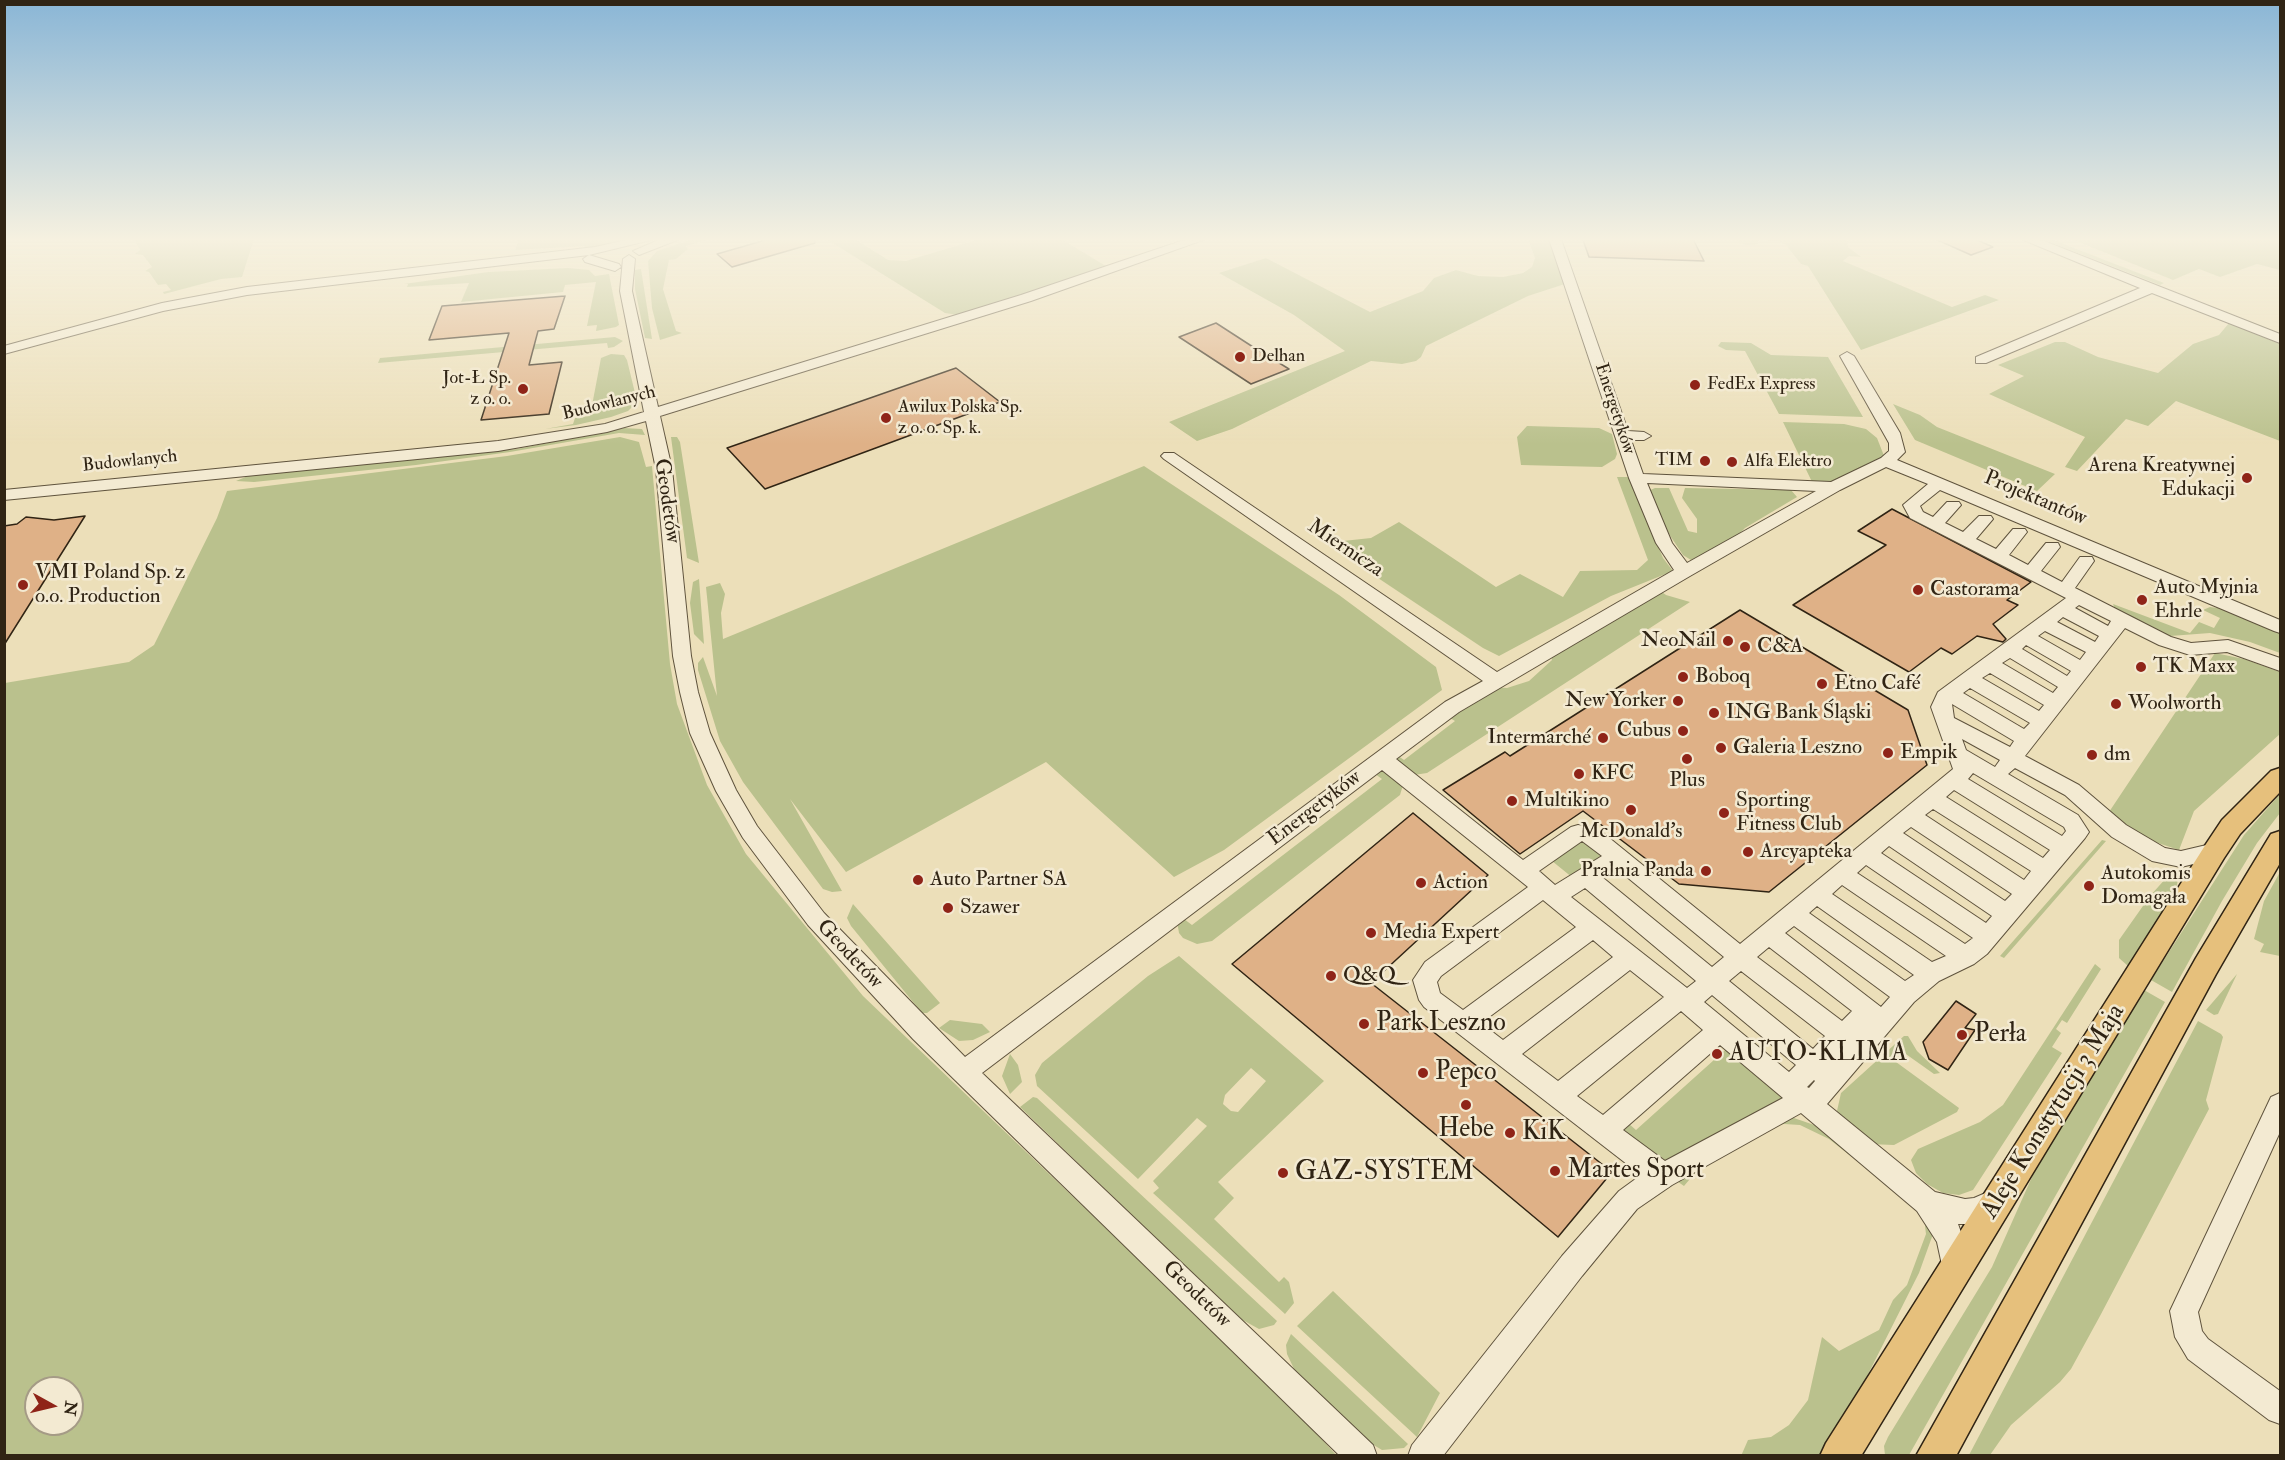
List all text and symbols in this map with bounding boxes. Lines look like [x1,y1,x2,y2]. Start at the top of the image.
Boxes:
place label: Delhan [1252,346,1305,368]
marker: Delhan [1233,350,1247,364]
street label: Energetyków [1589,361,1639,457]
place label: Jot-Ł Sp. z o. o. [443,368,511,410]
place label: FedEx Express [1707,374,1815,396]
marker: FedEx Express [1688,378,1702,392]
marker: Jot-Ł Sp. z o. o. [516,382,530,396]
street label: Budowlanych [560,382,658,426]
place label: Awilux Polska Sp. z o. o. Sp. k. [898,397,1022,440]
marker: Awilux Polska Sp. z o. o. Sp. k. [879,411,893,425]
street label: Budowlanych [82,446,178,478]
place label: TIM [1655,450,1693,472]
place label: Alfa Elektro [1744,451,1832,473]
place label: Arena Kreatywnej Edukacji [2088,453,2235,503]
marker: TIM [1698,454,1712,468]
marker: Alfa Elektro [1725,455,1739,469]
street label: Geodetów [648,457,684,545]
street label: Projektantów [1980,466,2090,532]
marker: Arena Kreatywnej Edukacji [2240,471,2254,485]
street label: Miernicza [1302,515,1388,583]
place label: VMI Poland Sp. z o.o. Production [35,560,185,610]
place label: Auto Myjnia Ehrle [2154,575,2258,625]
place label: Castorama [1930,577,2019,603]
marker: VMI Poland Sp. z o.o. Production [16,578,30,592]
marker: Castorama [1911,583,1925,597]
marker: Auto Myjnia Ehrle [2135,593,2149,607]
place label: NeoNail [1641,628,1716,654]
marker: NeoNail [1721,634,1735,648]
place label: C&A [1757,634,1803,660]
marker: C&A [1738,640,1752,654]
place label: TK Maxx [2153,654,2235,680]
marker: TK Maxx [2134,660,2148,674]
place label: Boboq [1695,664,1750,690]
marker: Boboq [1676,670,1690,684]
place label: Etno Café [1834,671,1921,697]
marker: Etno Café [1815,677,1829,691]
place label: New Yorker [1565,688,1666,714]
place label: Woolworth [2128,691,2221,717]
marker: New Yorker [1671,694,1685,708]
marker: Woolworth [2109,697,2123,711]
place label: ING Bank Śląski [1726,700,1871,726]
marker: ING Bank Śląski [1707,706,1721,720]
place label: Cubus [1617,718,1671,744]
marker: Cubus [1676,724,1690,738]
place label: Intermarché [1487,725,1591,751]
marker: Intermarché [1596,731,1610,745]
place label: Galeria Leszno [1733,735,1862,761]
place label: Empik [1900,740,1958,766]
marker: Galeria Leszno [1714,741,1728,755]
place label: dm [2104,742,2131,768]
marker: Empik [1881,746,1895,760]
marker: dm [2085,748,2099,762]
marker: Plus [1680,752,1694,766]
place label: KFC [1591,761,1634,787]
street label: Energetyków [1263,766,1367,852]
marker: KFC [1572,767,1586,781]
place label: Plus [1669,768,1705,794]
place label: Multikino [1524,788,1609,814]
place label: Sporting Fitness Club [1736,788,1841,838]
marker: Multikino [1505,794,1519,808]
marker: McDonald's [1624,803,1638,817]
marker: Sporting Fitness Club [1717,806,1731,820]
place label: McDonald's [1580,819,1682,845]
place label: Arcyapteka [1760,839,1852,865]
marker: Arcyapteka [1741,845,1755,859]
place label: Pralnia Panda [1580,858,1694,884]
place label: Autokomis Domagała [2101,861,2191,911]
marker: Pralnia Panda [1699,864,1713,878]
place label: Auto Partner SA [930,867,1067,893]
place label: Action [1433,870,1488,896]
marker: Auto Partner SA [911,873,925,887]
marker: Action [1414,876,1428,890]
marker: Autokomis Domagała [2082,879,2096,893]
place label: Szawer [960,895,1020,921]
marker: Szawer [941,901,955,915]
street label: Geodetów [811,915,887,995]
place label: Media Expert [1383,920,1499,946]
marker: Media Expert [1364,926,1378,940]
place label: Q&Q [1343,963,1396,989]
marker: Q&Q [1324,969,1338,983]
street label: Aleje Konstytucji 3 Maja [1975,999,2133,1225]
place label: Park Leszno [1376,1008,1506,1040]
marker: Park Leszno [1357,1017,1371,1031]
place label: Perła [1974,1019,2026,1051]
marker: Perła [1955,1028,1969,1042]
place label: AUTO-KLIMA [1729,1038,1907,1070]
marker: AUTO-KLIMA [1710,1047,1724,1061]
place label: Pepco [1435,1057,1496,1089]
marker: Pepco [1416,1066,1430,1080]
marker: Hebe [1459,1098,1473,1112]
place label: Hebe [1438,1114,1494,1146]
place label: KiK [1522,1117,1565,1149]
marker: KiK [1503,1126,1517,1140]
place label: Martes Sport [1567,1155,1704,1187]
place label: GAZ-SYSTEM [1295,1157,1474,1189]
marker: Martes Sport [1548,1164,1562,1178]
marker: GAZ-SYSTEM [1276,1166,1290,1180]
street label: Geodetów [1157,1256,1235,1334]
north arrow [24,1376,84,1436]
text: N [59,1400,81,1417]

